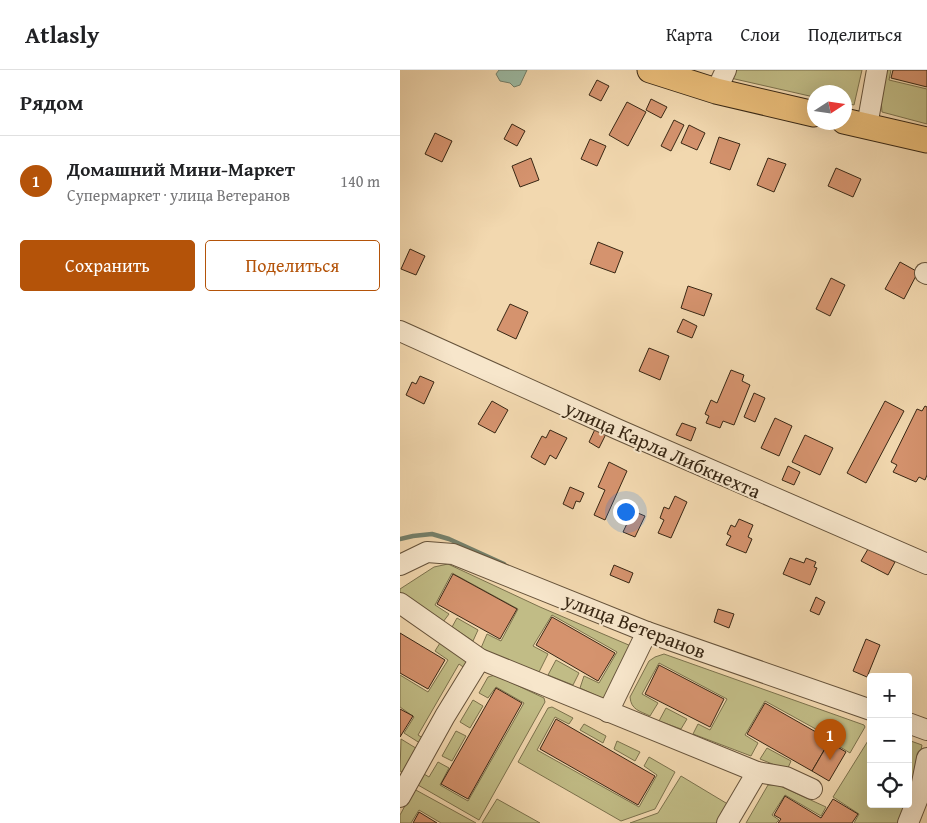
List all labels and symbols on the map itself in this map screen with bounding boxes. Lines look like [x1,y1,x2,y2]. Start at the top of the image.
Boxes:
north arrow [807,85,852,130]
street label: улица Карла Либкнехта [560,392,766,505]
your location [613,499,639,525]
street label: улица Ветеранов [559,584,710,665]
pin: 1 [814,719,846,760]

